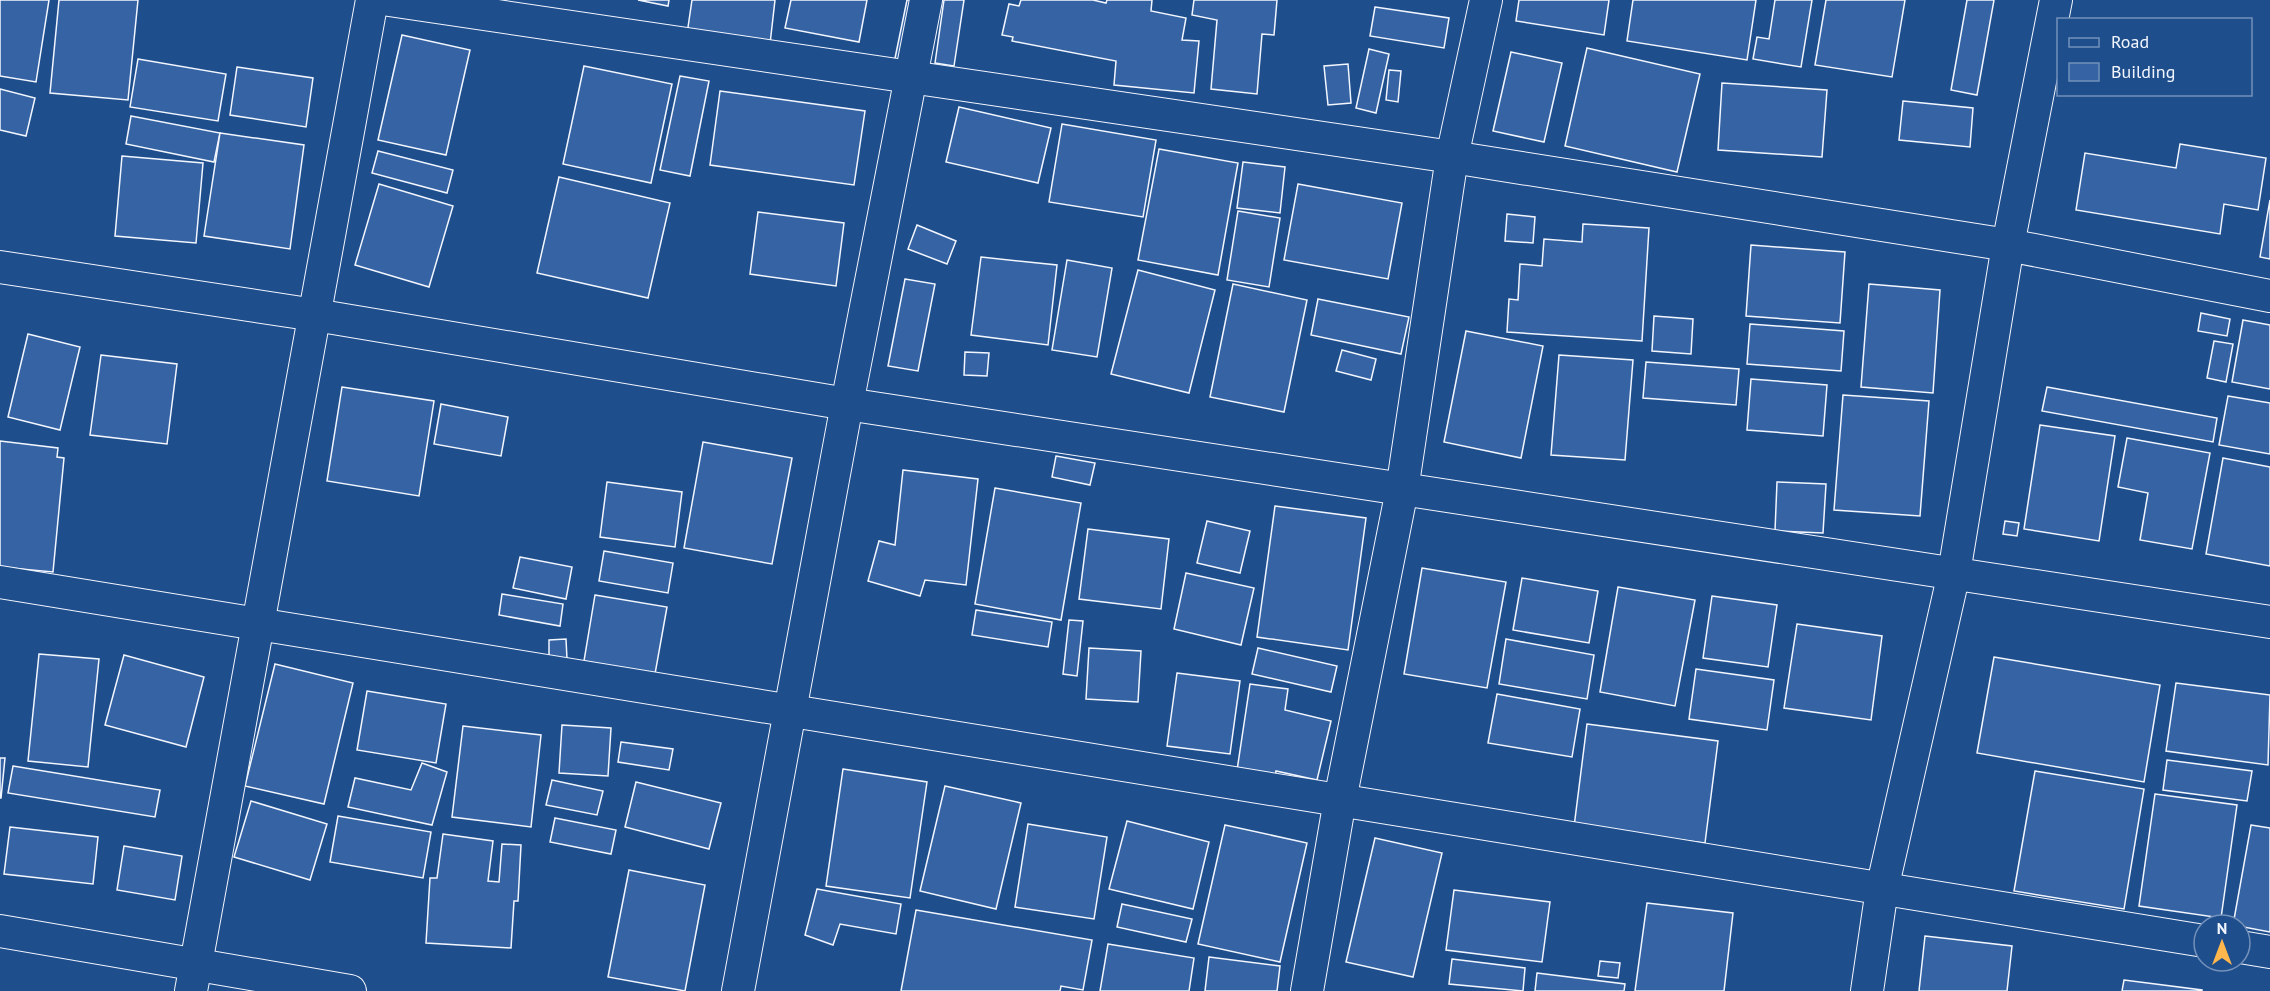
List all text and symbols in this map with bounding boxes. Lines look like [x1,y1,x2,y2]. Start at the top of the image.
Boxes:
legend [2057,18,2252,96]
text: Road [2111,30,2149,53]
text: Building [2111,60,2175,83]
north arrow [2192,913,2252,973]
text: N [2217,918,2227,938]

